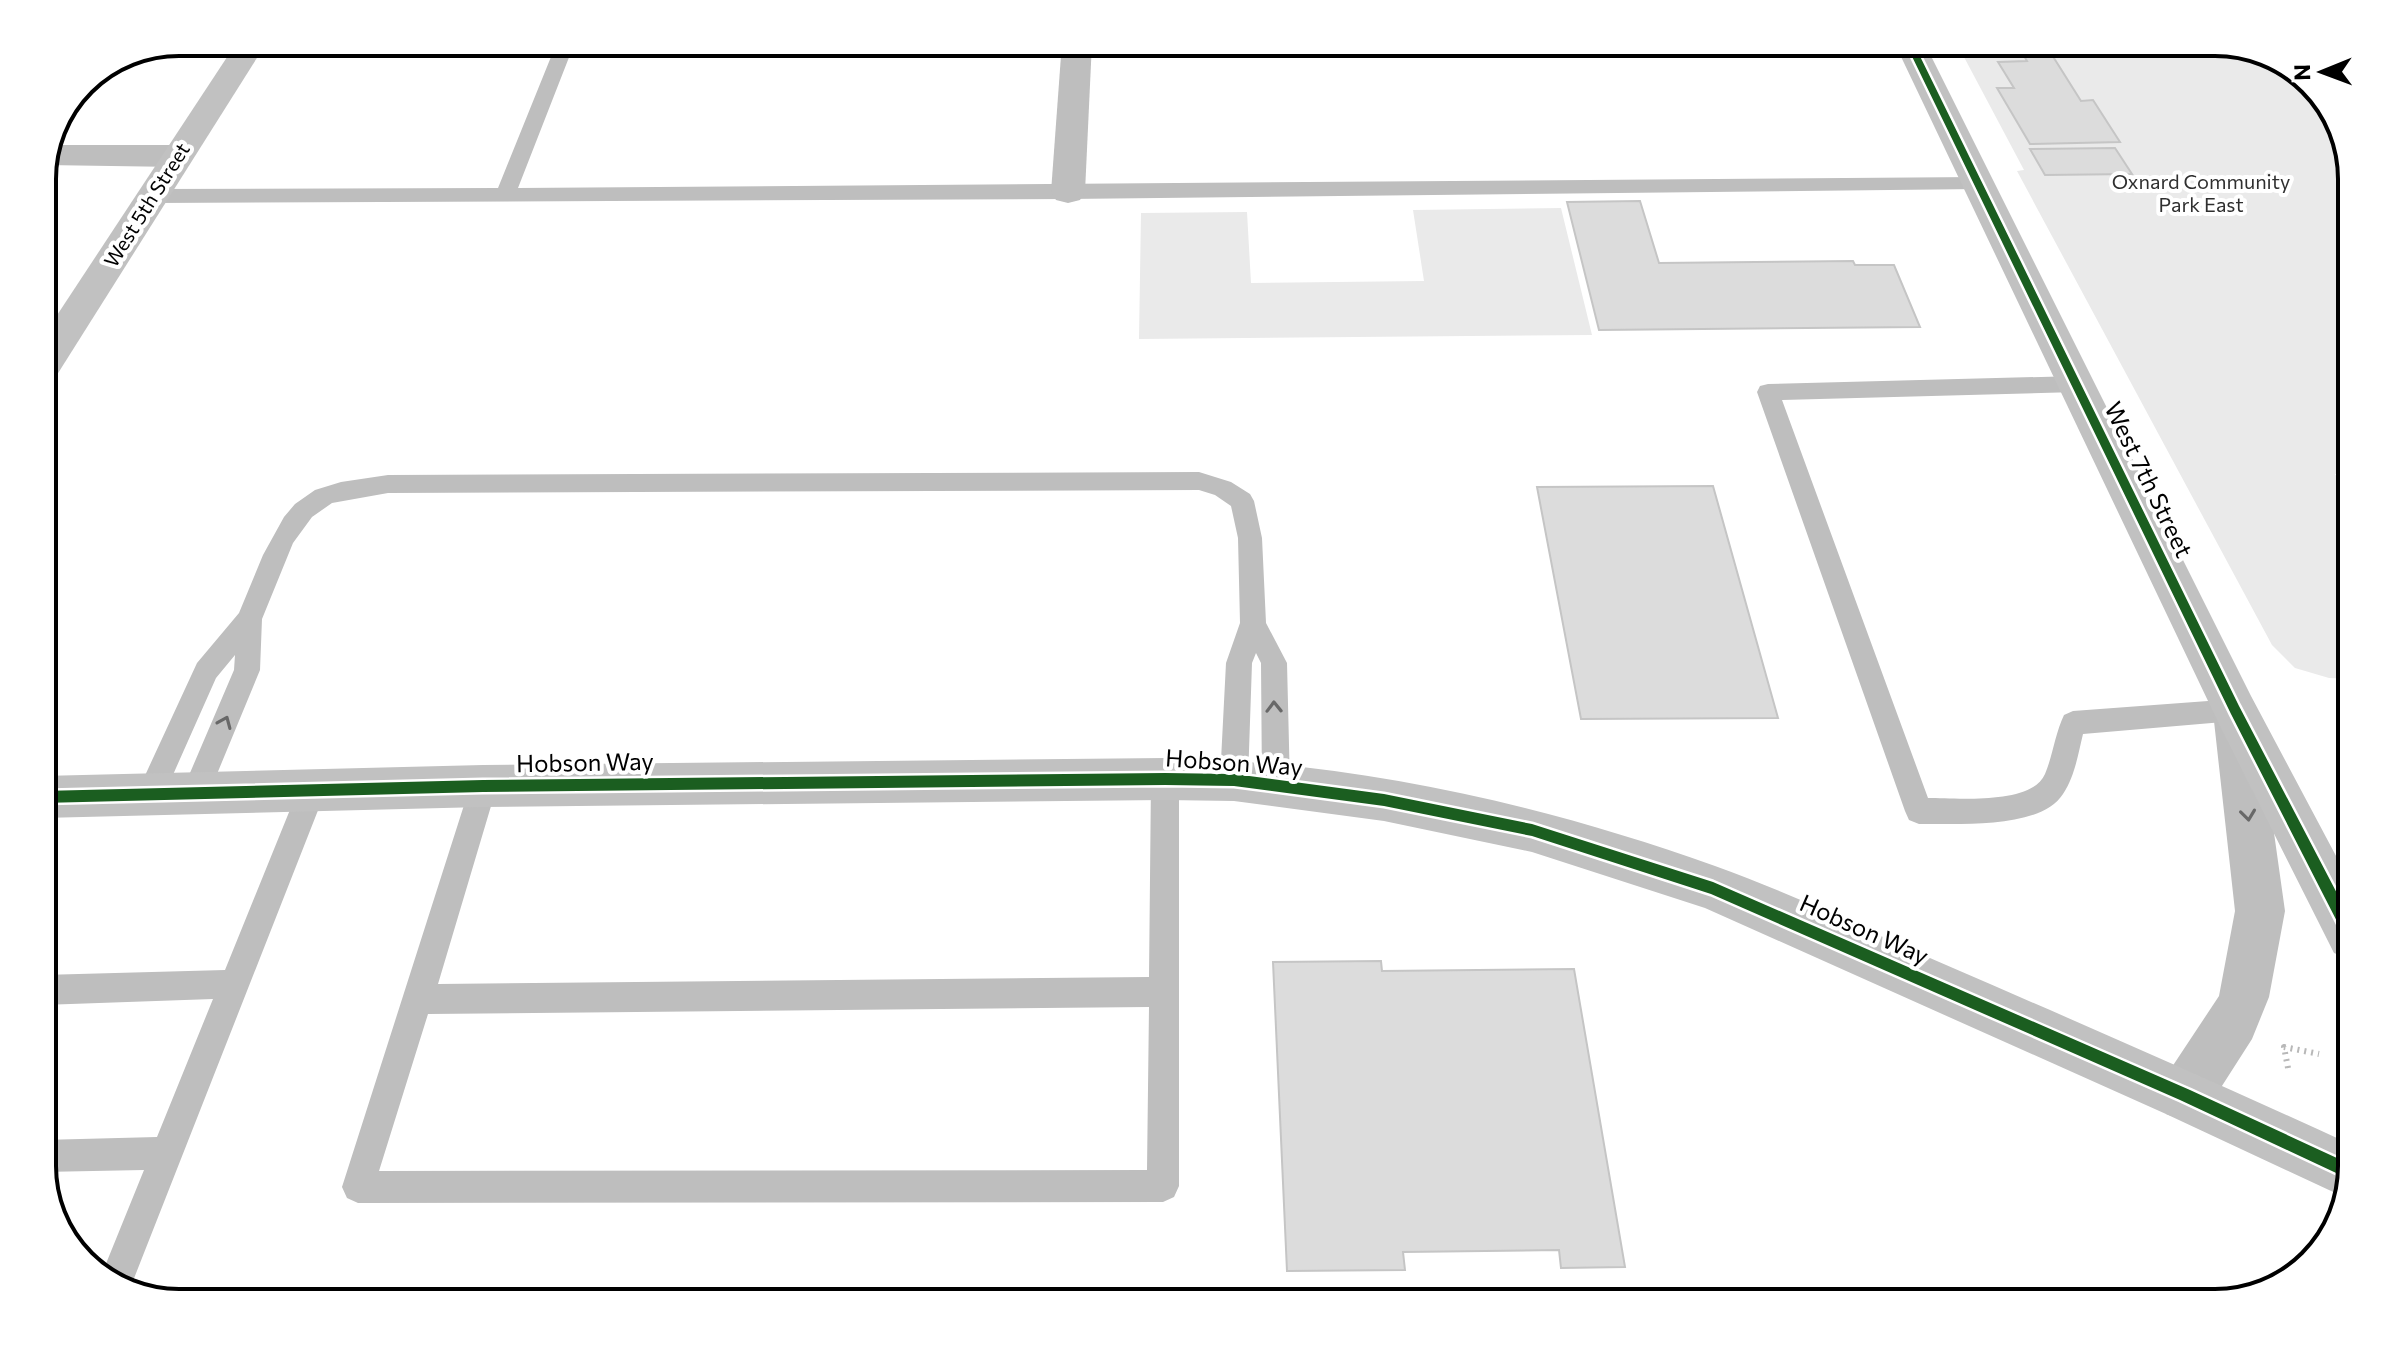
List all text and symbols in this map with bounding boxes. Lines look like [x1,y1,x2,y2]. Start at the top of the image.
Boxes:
north arrow [2282,32,2362,112]
text: N [2288,64,2315,81]
street label: West 5th Street [98,138,194,271]
park label: Oxnard Community Park East [2112,169,2290,216]
street label: West 7th Street [2099,397,2200,562]
one-way arrow [1266,700,1283,713]
one-way arrow [215,716,232,730]
street label: Hobson Way [1164,742,1304,781]
street label: Hobson Way [516,746,654,777]
one-way arrow [2239,809,2256,822]
street label: Hobson Way [1796,887,1933,970]

